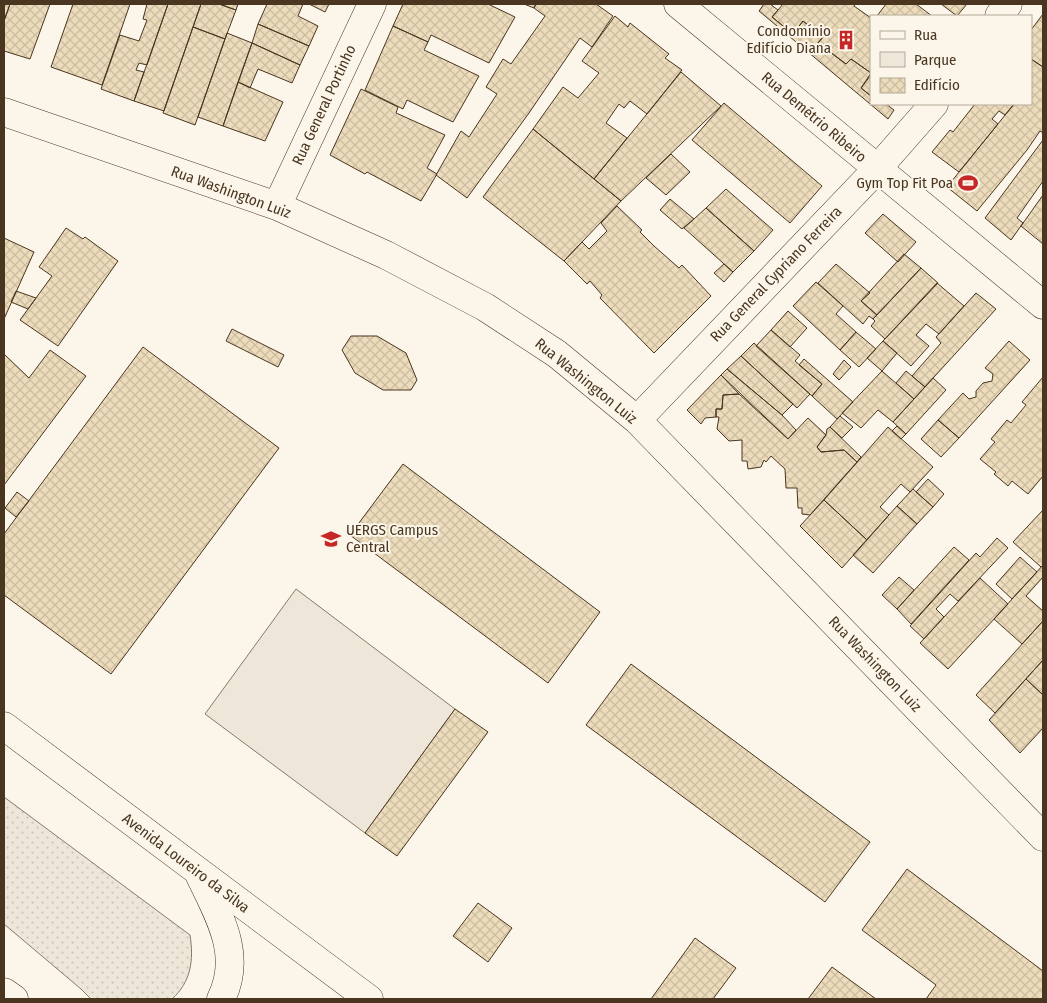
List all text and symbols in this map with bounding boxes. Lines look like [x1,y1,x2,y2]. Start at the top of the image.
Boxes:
legend [870,15,1032,105]
place label: Condomínio Edifício Diana [746,22,831,57]
text: Rua [914,26,937,44]
building icon: Condomínio Edifício Diana [835,29,857,51]
street label: Rua General Portinho [288,42,360,168]
text: Parque [914,51,957,69]
street label: Rua Demétrio Ribeiro [758,68,870,166]
text: Edifício [914,76,960,94]
street label: Rua Washington Luiz [169,162,293,222]
sports icon: Gym Top Fit Poa [957,172,979,194]
place label: Gym Top Fit Poa [856,174,953,192]
street label: Rua General Cypriano Ferreira [706,202,846,346]
street label: Rua Washington Luiz [531,334,641,428]
place label: UERGS Campus Central [346,521,438,556]
school or university icon: UERGS Campus Central [320,528,342,550]
street label: Rua Washington Luiz [825,612,925,716]
street label: Avenida Loureiro da Silva [119,809,253,917]

